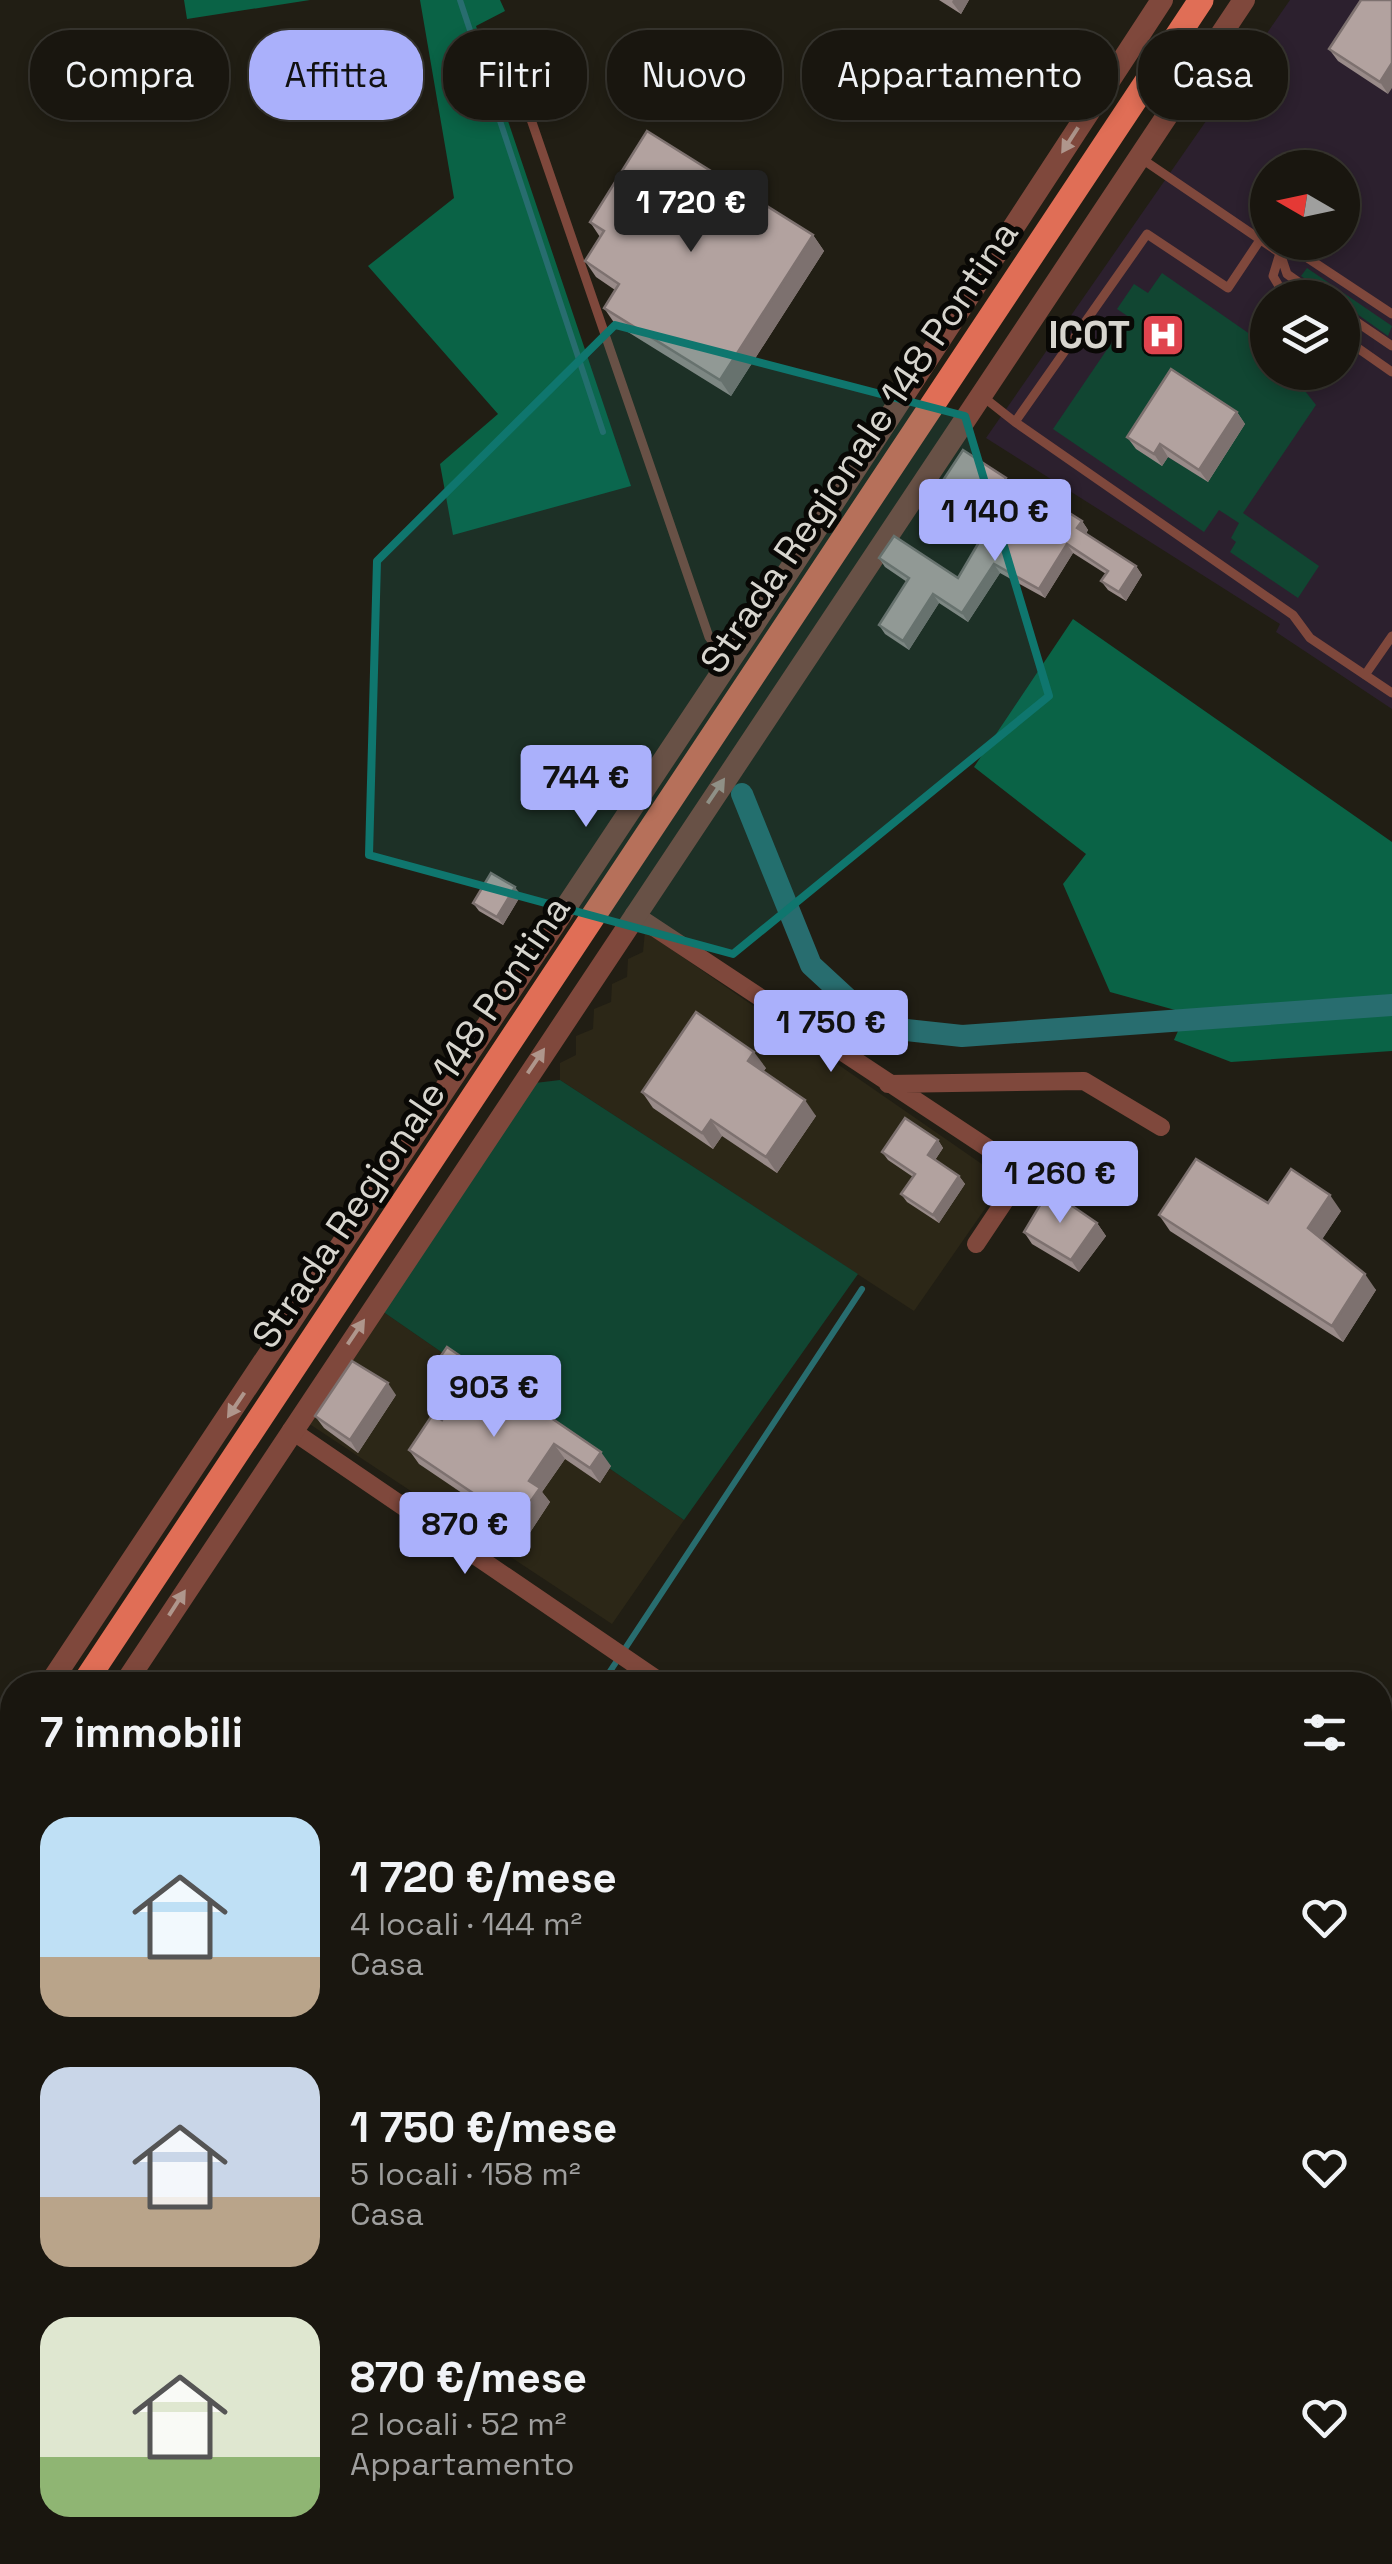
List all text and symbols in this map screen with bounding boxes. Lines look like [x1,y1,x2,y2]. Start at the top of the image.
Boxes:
chip: Compra [30,30,229,120]
chip: Affitta [249,30,423,120]
chip: Filtri [443,30,587,120]
chip: Nuovo [607,30,782,120]
chip: Appartamento [802,30,1118,120]
chip: Casa [1138,30,1288,120]
one-way arrow [1062,127,1080,154]
north arrow [1250,150,1360,260]
map controls [1250,150,1360,390]
pin: 1 720 € [599,170,783,255]
text: 1 720 € [636,182,746,222]
street label: Strada Regionale 148 Pontina [689,212,1029,682]
button: layers [1250,280,1360,390]
place label: ICOT [1049,311,1130,359]
hospital icon: ICOT [1140,312,1186,358]
pin: 1 140 € [903,479,1087,564]
text: 1 140 € [941,491,1049,531]
pin: 744 € [516,745,656,830]
text: 744 € [543,757,629,797]
one-way arrow [706,777,725,804]
street label: Strada Regionale 148 Pontina [241,887,581,1357]
pin: 1 750 € [739,990,923,1075]
text: 1 750 € [776,1002,886,1042]
one-way arrow [526,1048,545,1075]
pin: 1 260 € [968,1141,1152,1226]
text: 1 260 € [1004,1153,1116,1193]
one-way arrow [346,1318,365,1346]
pin: 903 € [424,1355,564,1440]
text: 903 € [449,1367,539,1407]
one-way arrow [228,1391,246,1418]
pin: 870 € [395,1492,535,1577]
text: 870 € [421,1504,509,1544]
one-way arrow [167,1589,185,1617]
icon: filters [1297,1705,1352,1760]
text: 7 immobili [40,1706,243,1759]
text: 1 720 €/mese [350,1851,617,1904]
icon: home [120,1857,240,1977]
icon: heart [1297,1890,1352,1945]
text: 4 locali · 144 m² [350,1904,582,1944]
text: Casa [350,1944,424,1984]
text: 1 750 €/mese [350,2101,617,2154]
icon: home [120,2107,240,2227]
icon: heart [1297,2140,1352,2195]
text: 5 locali · 158 m² [350,2154,581,2194]
text: Casa [350,2194,424,2234]
text: 870 €/mese [350,2351,587,2404]
icon: home [120,2357,240,2477]
icon: heart [1297,2390,1352,2445]
text: 2 locali · 52 m² [350,2404,566,2444]
text: Appartamento [350,2444,574,2484]

